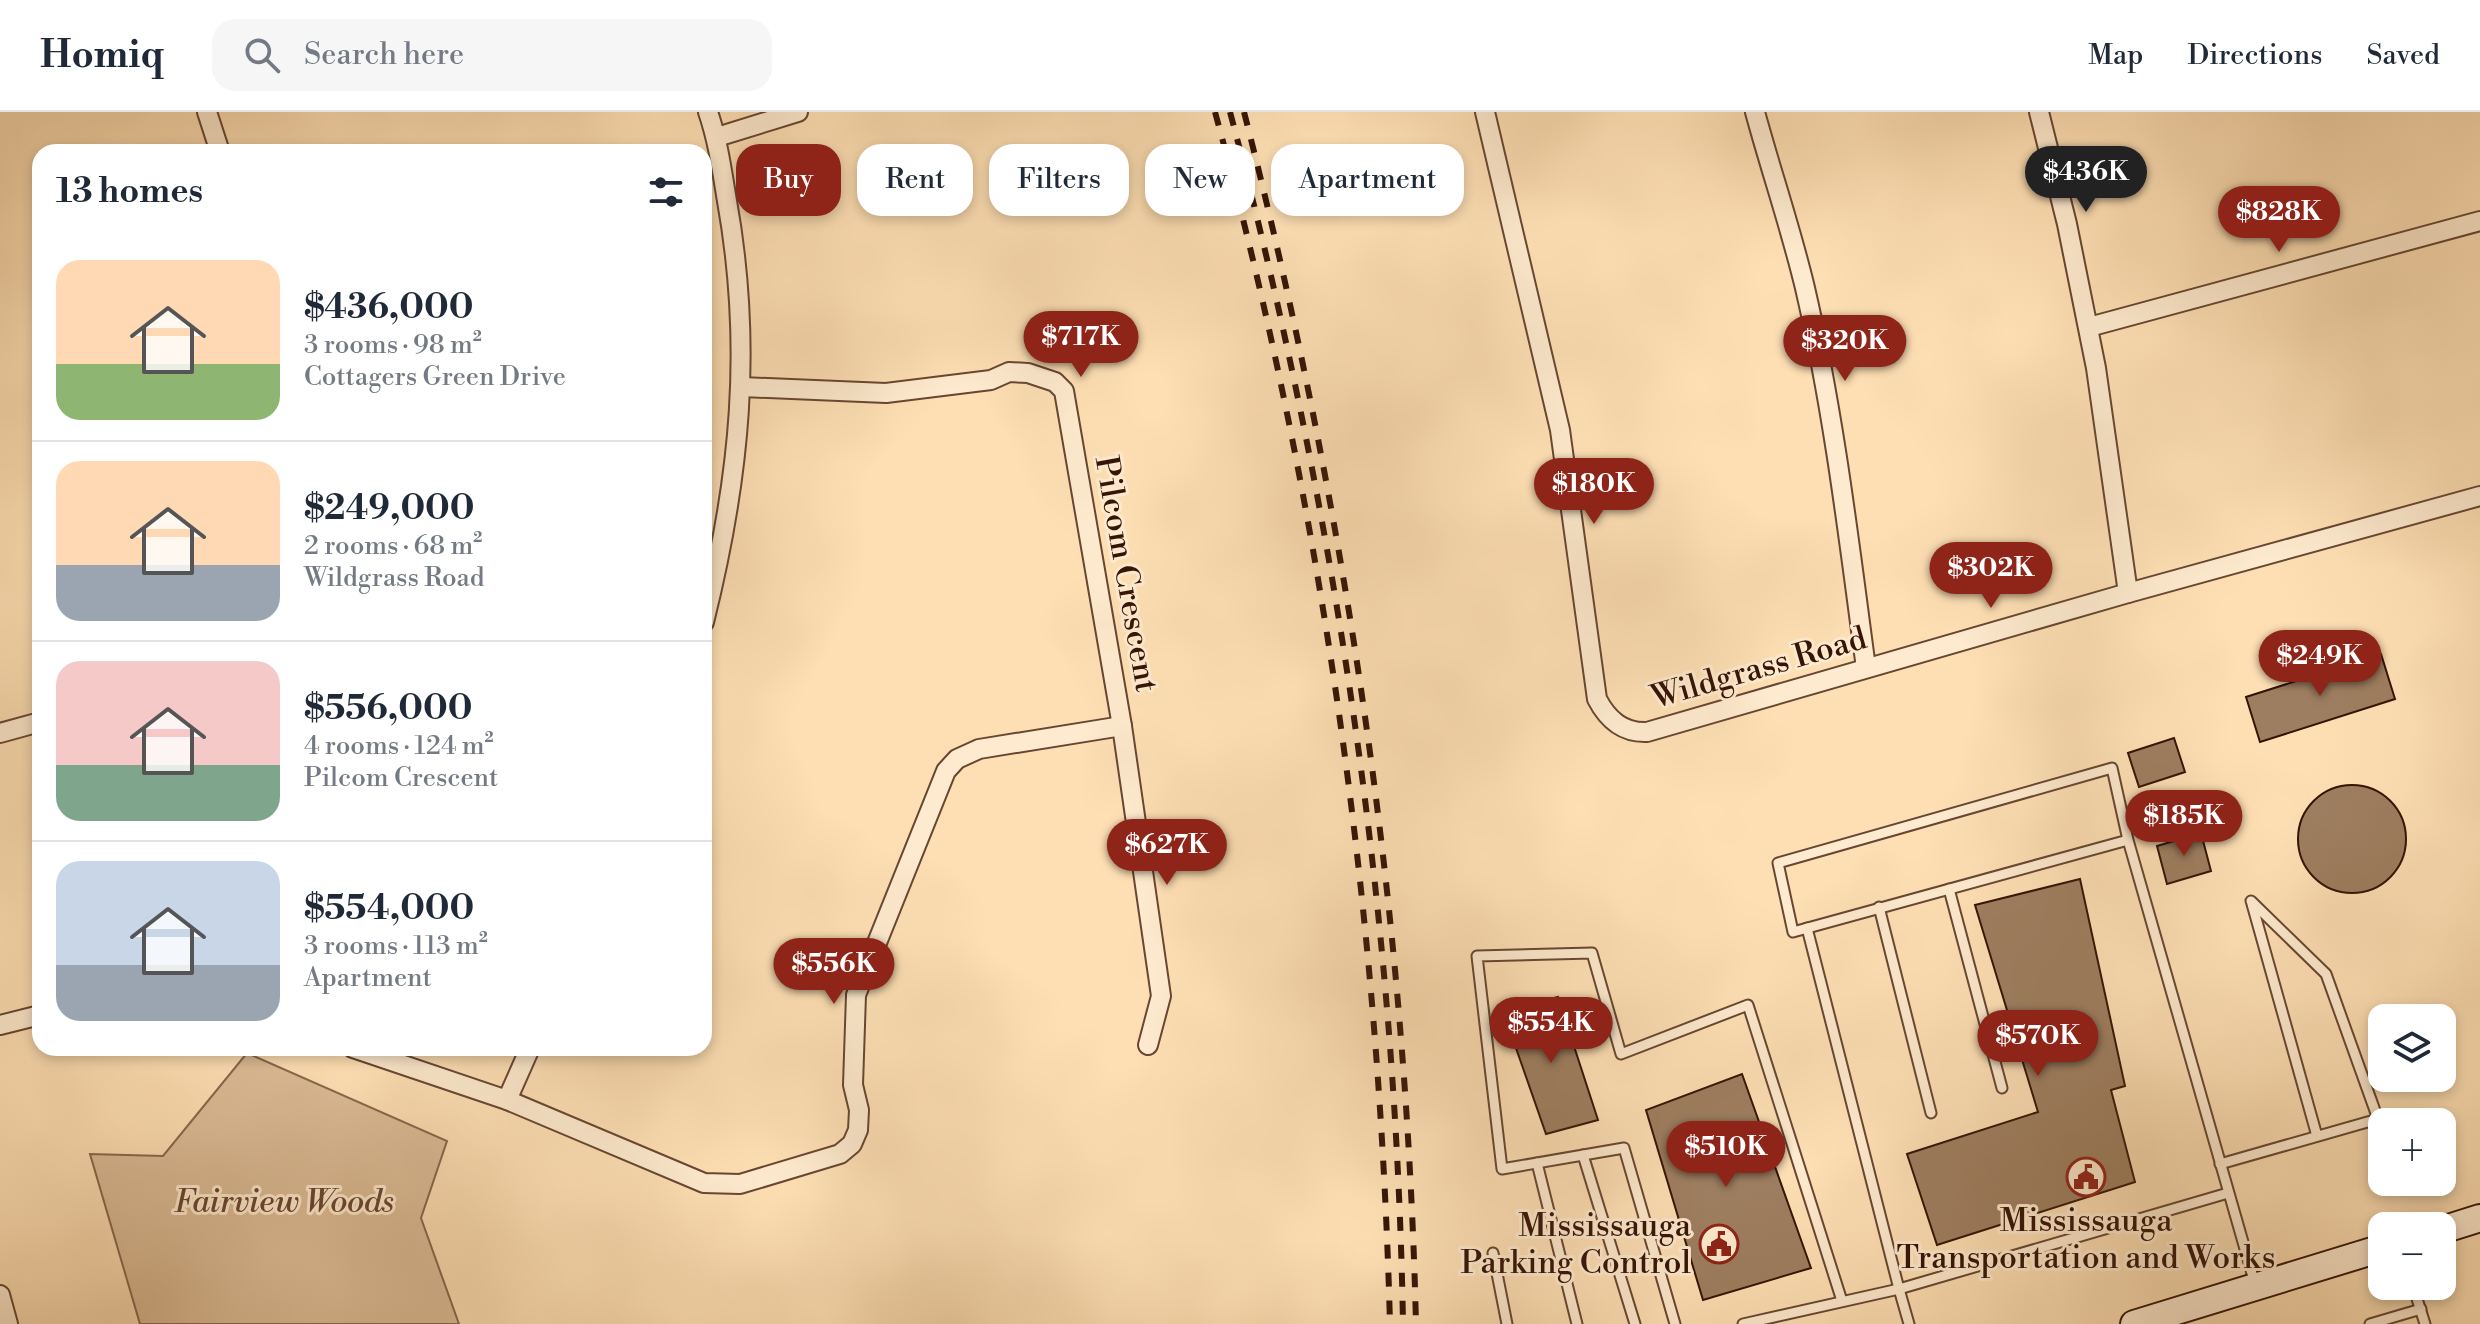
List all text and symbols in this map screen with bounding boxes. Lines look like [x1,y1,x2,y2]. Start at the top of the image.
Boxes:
search box [212,19,772,91]
text: Homiq [40,32,164,79]
icon: search [240,33,284,77]
text: Search here [304,36,464,74]
text: Map [2088,38,2143,73]
text: Directions [2187,38,2322,73]
text: Saved [2366,38,2440,73]
chip: Buy [736,144,841,216]
chip: Rent [857,144,973,216]
chip: Filters [989,144,1129,216]
chip: New [1145,144,1255,216]
chip: Apartment [1271,144,1464,216]
pin: $436K [2030,146,2142,214]
text: $436K [2043,156,2129,188]
icon: filters [644,170,688,214]
text: 13 homes [56,171,203,213]
pin: $828K [2223,186,2335,254]
text: $828K [2236,196,2322,228]
text: $436,000 [304,287,474,329]
icon: home [120,292,216,388]
pin: $717K [1025,311,1137,379]
pin: $320K [1789,315,1901,383]
text: $717K [1042,321,1120,353]
text: $320K [1801,325,1889,357]
text: 3 rooms · 98 m² [304,329,482,361]
text: Cottagers Green Drive [304,361,566,393]
street label: Pilcom Crescent [1086,453,1166,695]
pin: $180K [1538,458,1650,526]
text: $180K [1552,468,1636,500]
text: $249,000 [304,488,475,530]
icon: home [120,493,216,589]
text: 2 rooms · 68 m² [304,530,482,562]
pin: $302K [1935,542,2047,610]
text: $302K [1947,552,2035,584]
text: Wildgrass Road [304,562,485,594]
street label: Wildgrass Road [1646,618,1871,718]
pin: $249K [2264,630,2376,698]
text: $249K [2277,640,2363,672]
text: $556,000 [304,688,472,730]
icon: home [120,693,216,789]
text: 4 rooms · 124 m² [304,730,494,762]
text: Pilcom Crescent [304,762,498,794]
pin: $185K [2128,790,2240,858]
text: $185K [2143,800,2225,832]
pin: $627K [1111,819,1223,887]
text: $627K [1125,829,1209,861]
text: $554,000 [304,888,474,930]
icon: home [120,893,216,989]
text: 3 rooms · 113 m² [304,930,488,962]
pin: $556K [778,938,890,1006]
text: $556K [791,948,877,980]
text: Apartment [304,962,432,994]
pin: $554K [1495,997,1607,1065]
map controls [2368,1004,2456,1300]
button: layers [2368,1004,2456,1092]
text: $554K [1508,1007,1594,1039]
pin: $570K [1982,1010,2094,1078]
text: $570K [1995,1020,2081,1052]
button: + [2368,1108,2456,1196]
pin: $510K [1670,1121,1782,1189]
text: $510K [1684,1131,1768,1163]
public building icon: Mississauga Transportation and Works [2065,1156,2107,1198]
park label: Fairview Woods [174,1182,394,1222]
place label: Mississauga Transportation and Works [1896,1201,2276,1278]
place label: Mississauga Parking Control [1460,1206,1692,1283]
button: − [2368,1212,2456,1300]
public building icon: Mississauga Parking Control [1698,1223,1740,1265]

